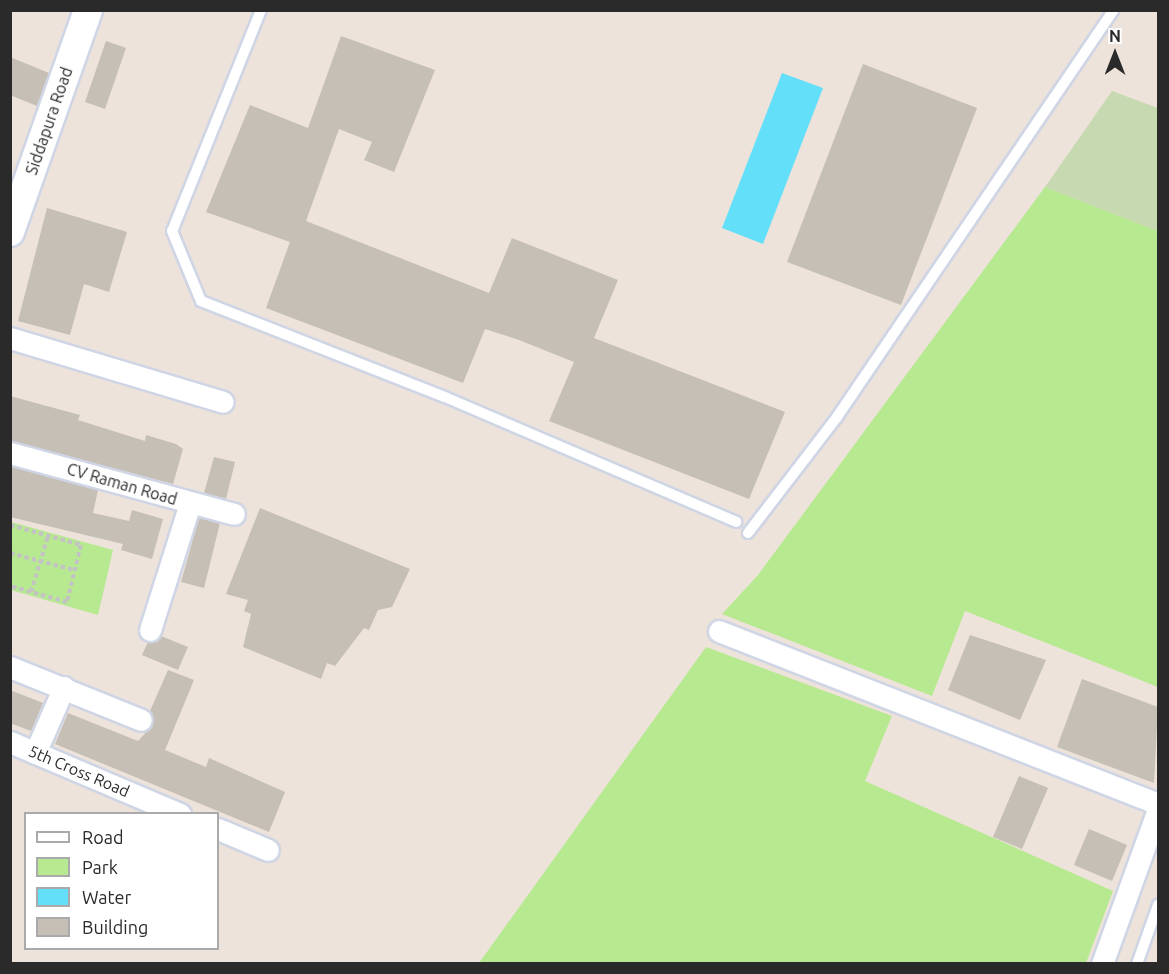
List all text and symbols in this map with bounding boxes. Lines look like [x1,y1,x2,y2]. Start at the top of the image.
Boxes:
north arrow [1085,24,1145,84]
text: N [1109,27,1121,45]
street label: Siddapura Road [22,65,76,177]
street label: CV Raman Road [65,459,179,509]
street label: 5th Cross Road [26,741,132,801]
legend [24,812,219,950]
text: Road [82,827,124,847]
text: Park [82,857,118,877]
text: Water [82,887,131,907]
text: Building [82,917,148,937]

